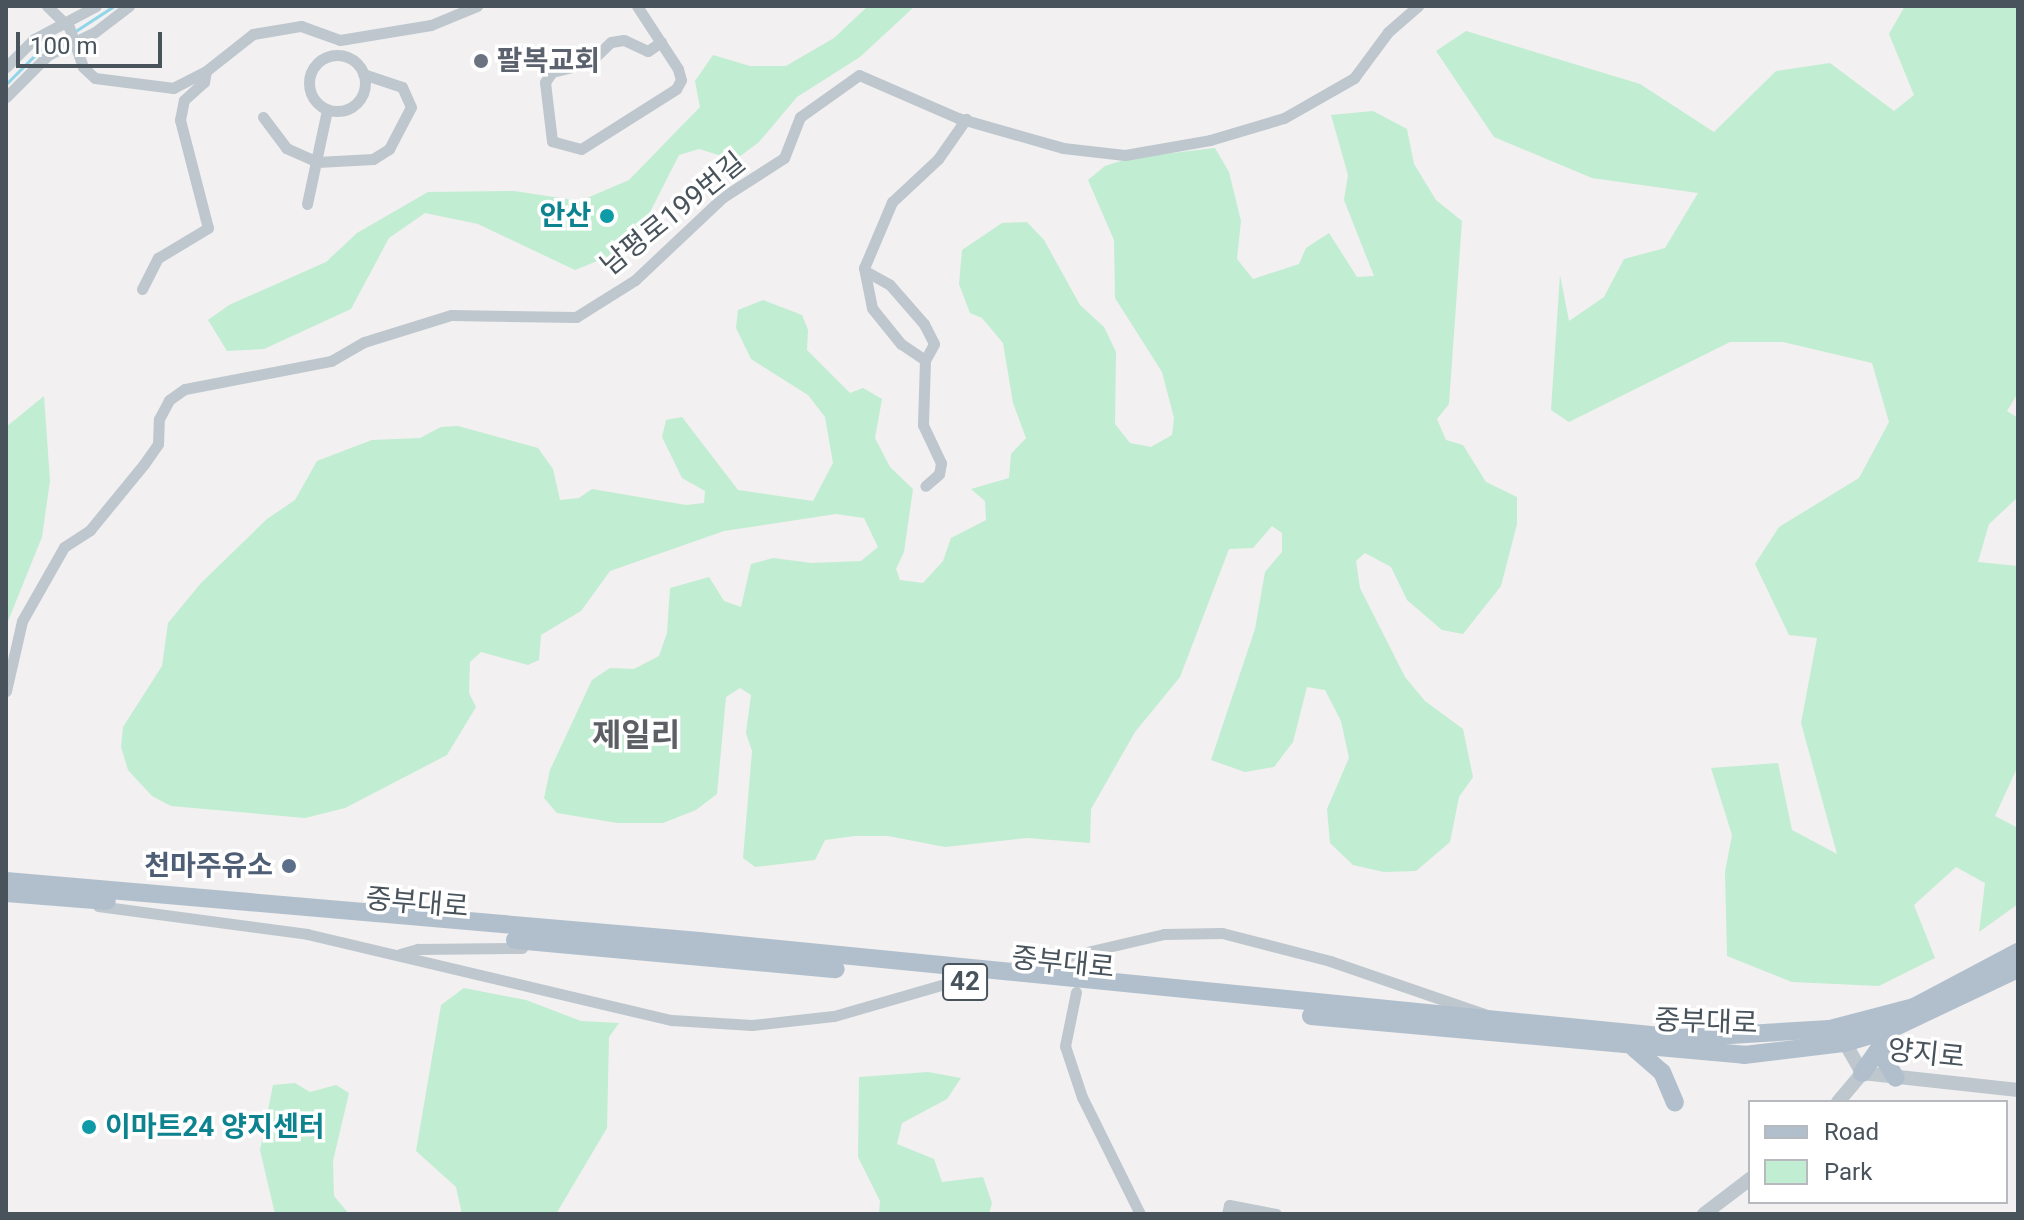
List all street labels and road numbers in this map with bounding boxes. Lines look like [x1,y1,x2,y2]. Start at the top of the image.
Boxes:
street label: 남평로199번길 [594,146,752,282]
street label: 중부대로 [364,882,470,924]
street label: 중부대로 [1010,941,1116,985]
road number: 42 [941,960,989,1004]
street label: 중부대로 [1654,1003,1758,1041]
street label: 양지로 [1886,1033,1966,1075]

